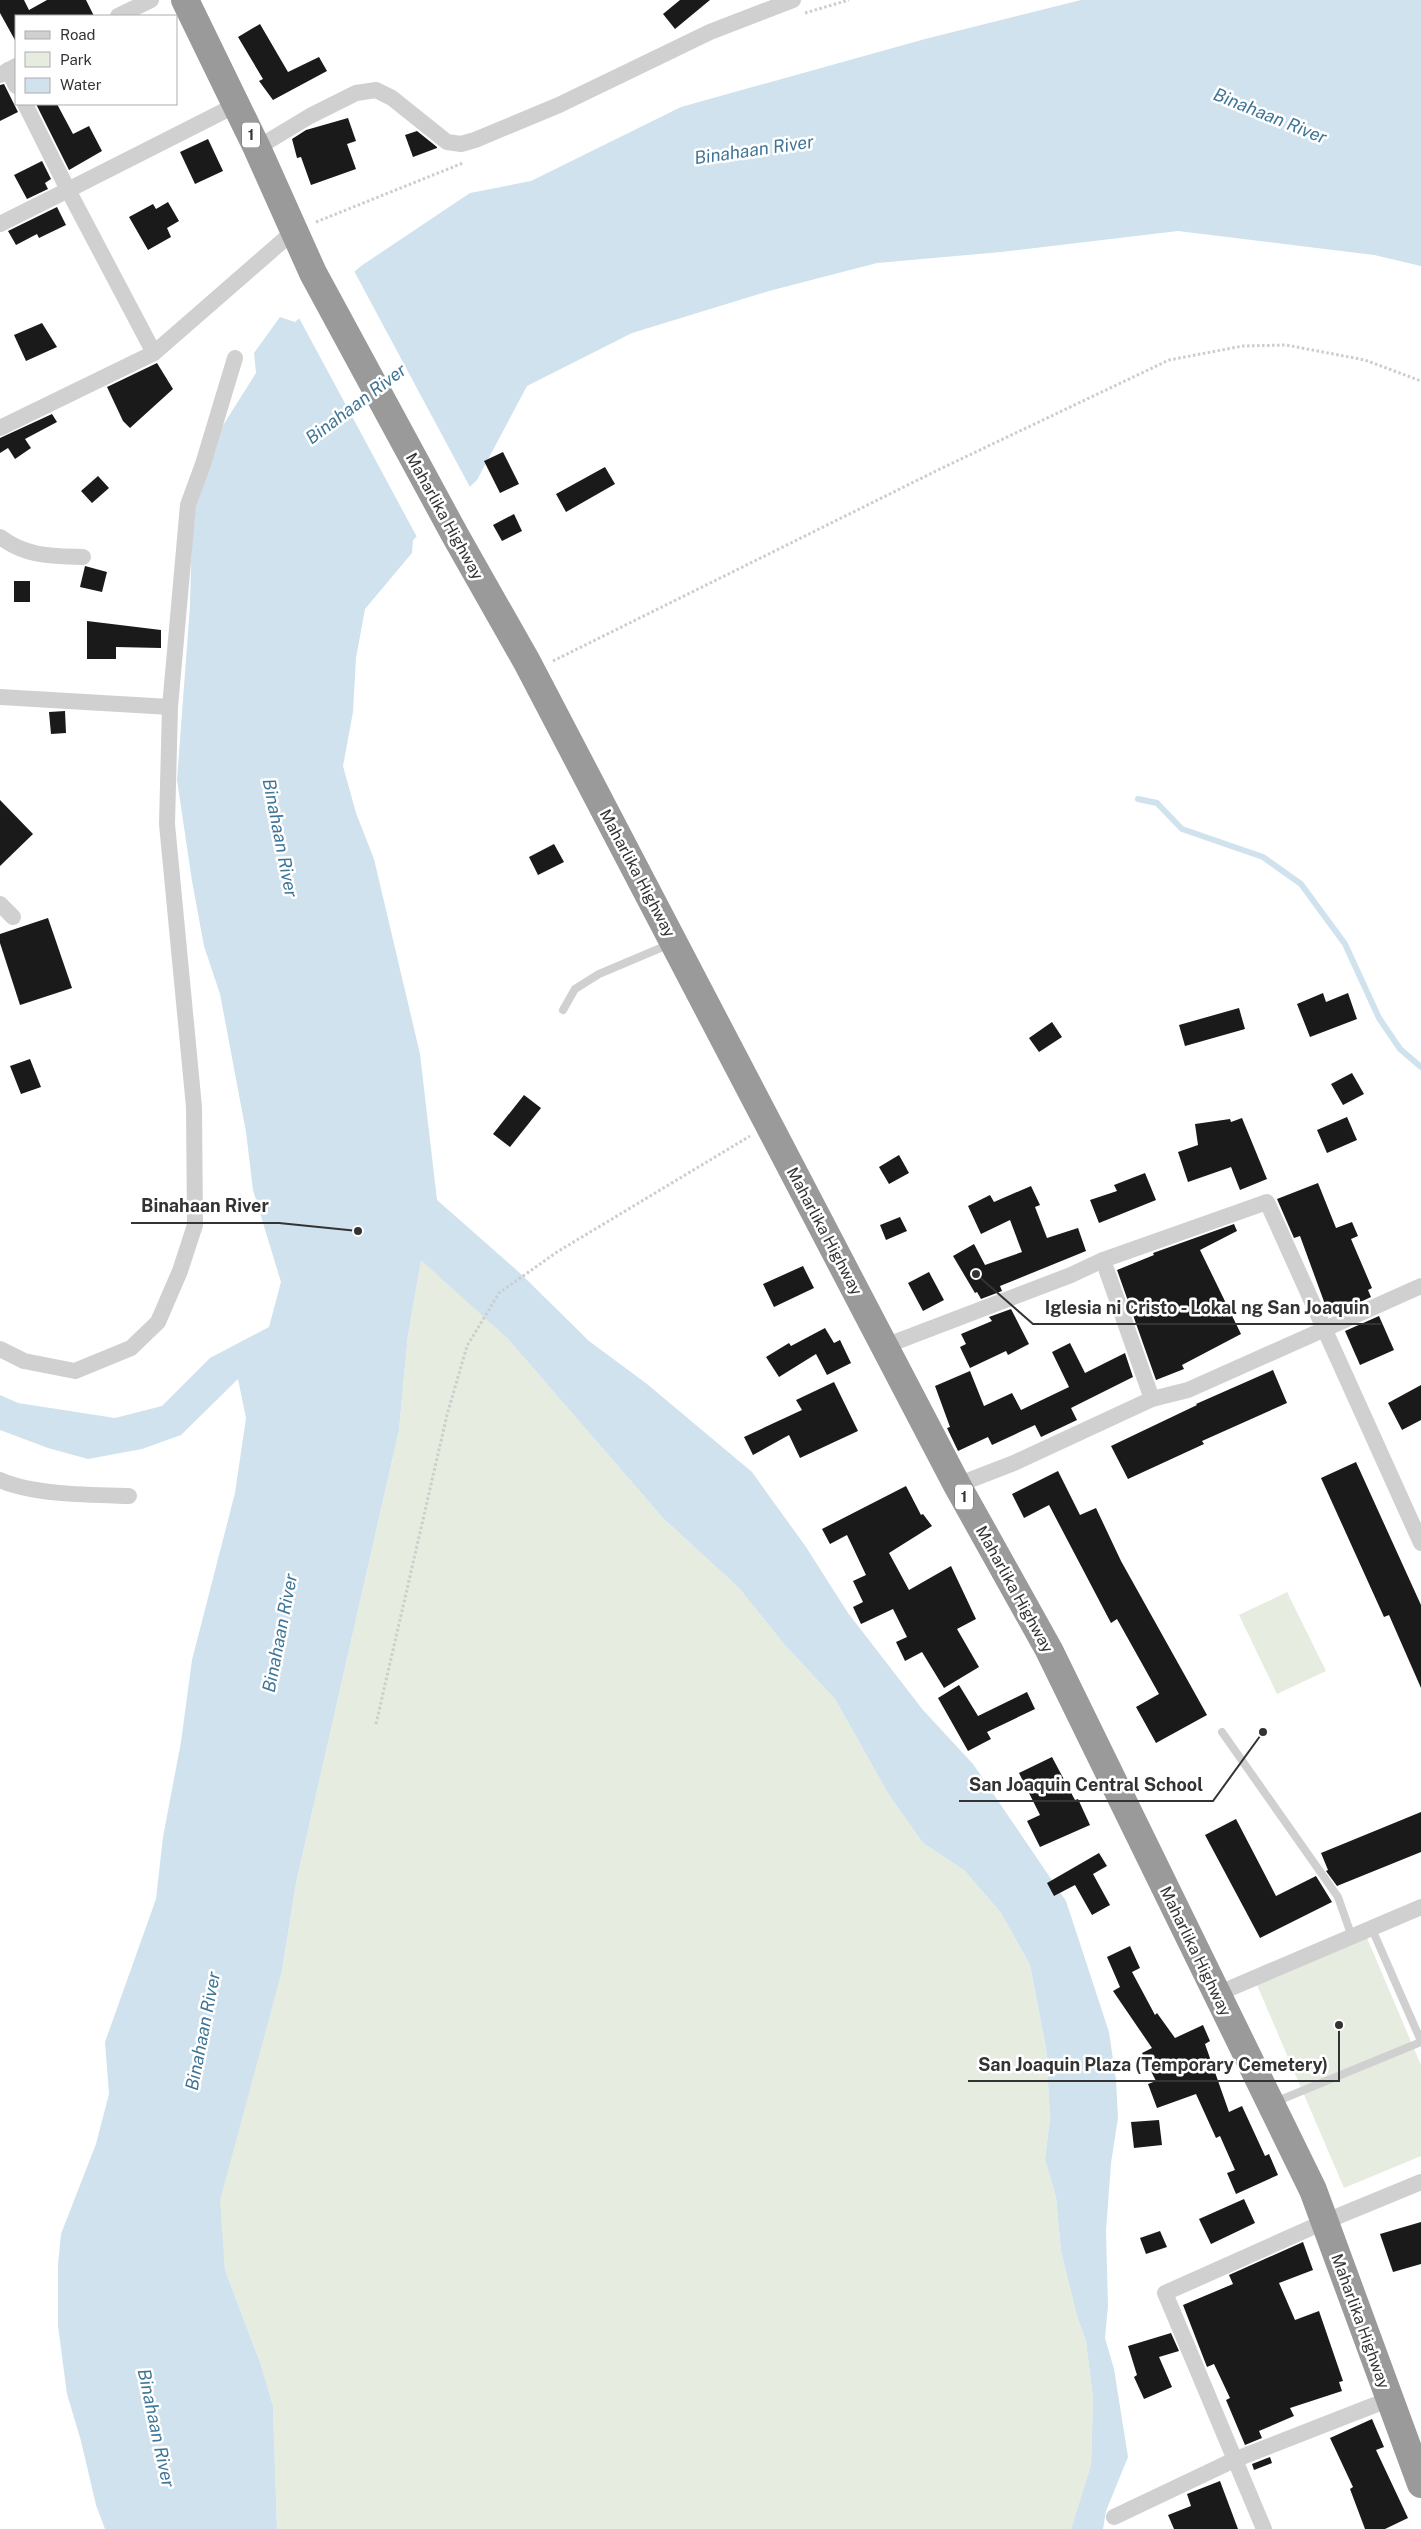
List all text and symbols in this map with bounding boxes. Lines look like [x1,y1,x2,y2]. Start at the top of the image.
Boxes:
legend [15,15,178,105]
text: Road [60,26,96,43]
text: Park [60,51,92,68]
text: Water [60,76,102,93]
water label: Binahaan River [1210,83,1330,148]
road number: 1 [242,122,260,148]
water label: Binahaan River [693,131,815,168]
water label: Binahaan River [301,359,410,448]
street label: Maharlika Highway [402,449,488,583]
water label: Binahaan River [259,777,302,899]
street label: Maharlika Highway [596,806,680,941]
street label: Maharlika Highway [783,1164,867,1299]
callout: Binahaan River [131,1190,279,1223]
text: Binahaan River [141,1195,269,1216]
callout: Iglesia ni Cristo - Lokal ng San Joaquin [1033,1291,1381,1324]
text: Iglesia ni Cristo - Lokal ng San Joaquin [1045,1297,1369,1318]
road number: 1 [955,1484,973,1510]
street label: Maharlika Highway [972,1522,1058,1656]
water label: Binahaan River [258,1572,301,1694]
callout: San Joaquin Central School [959,1768,1213,1801]
text: San Joaquin Central School [969,1774,1203,1795]
street label: Maharlika Highway [1156,1883,1235,2020]
water label: Binahaan River [181,1970,224,2092]
callout: San Joaquin Plaza (Temporary Cemetery) [968,2048,1339,2081]
text: San Joaquin Plaza (Temporary Cemetery) [978,2054,1328,2075]
street label: Maharlika Highway [1327,2251,1394,2392]
water label: Binahaan River [134,2367,179,2489]

